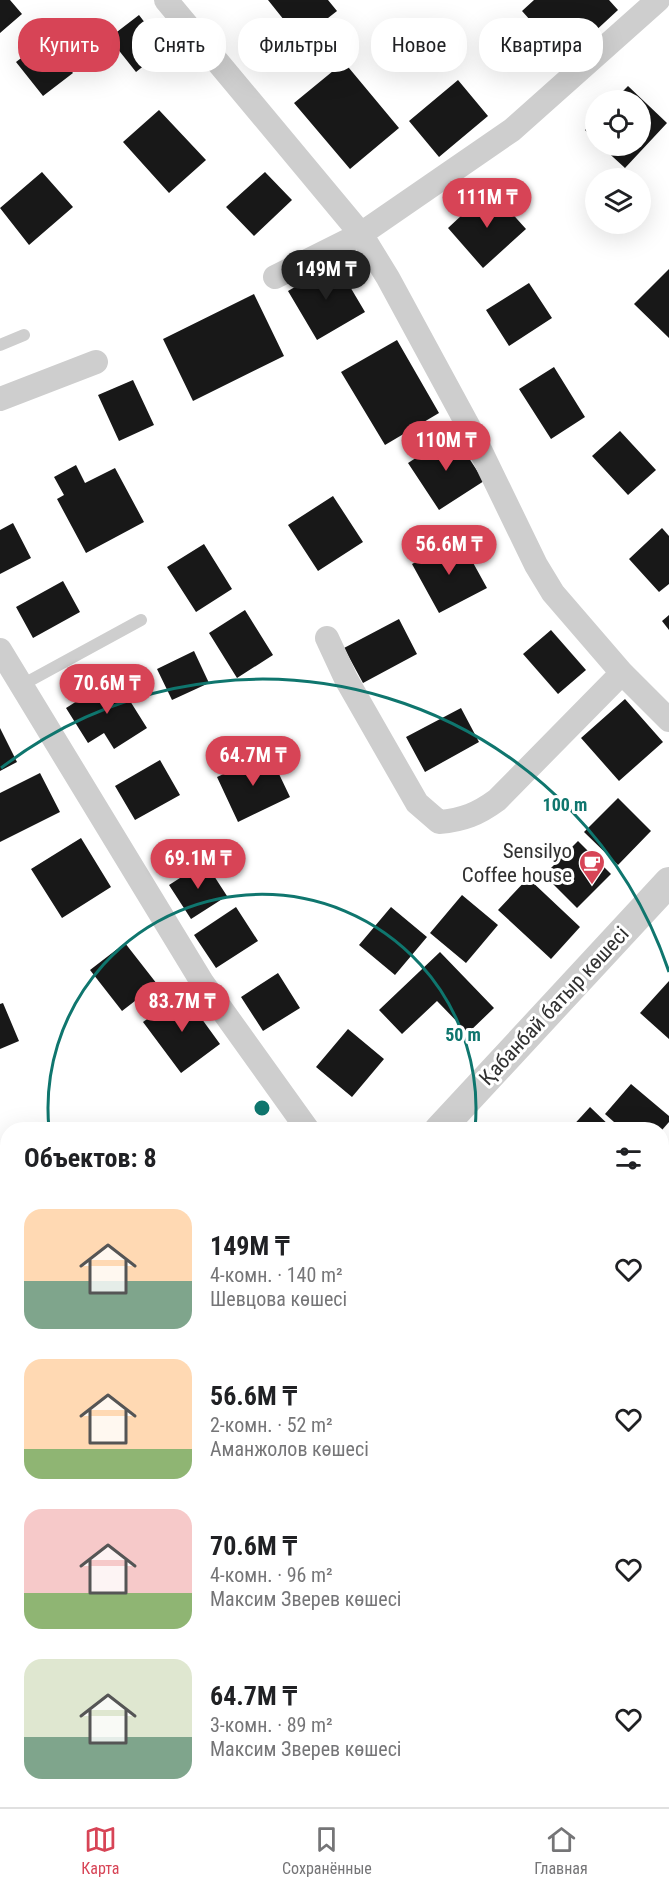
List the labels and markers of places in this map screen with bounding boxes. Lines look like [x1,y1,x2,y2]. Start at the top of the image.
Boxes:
pin: 111M ₸ [438,178,536,229]
pin: 149M ₸ [277,250,375,301]
pin: 110M ₸ [397,421,495,472]
pin: 56.6M ₸ [394,525,504,576]
pin: 70.6M ₸ [52,664,162,715]
pin: 64.7M ₸ [198,736,308,787]
pin: 69.1M ₸ [143,839,253,890]
place label: Sensilyo Coffee house [462,839,572,887]
cafe icon: Sensilyo Coffee house [577,848,607,886]
pin: 83.7M ₸ [127,982,237,1033]
centre of rings [252,1098,272,1118]

